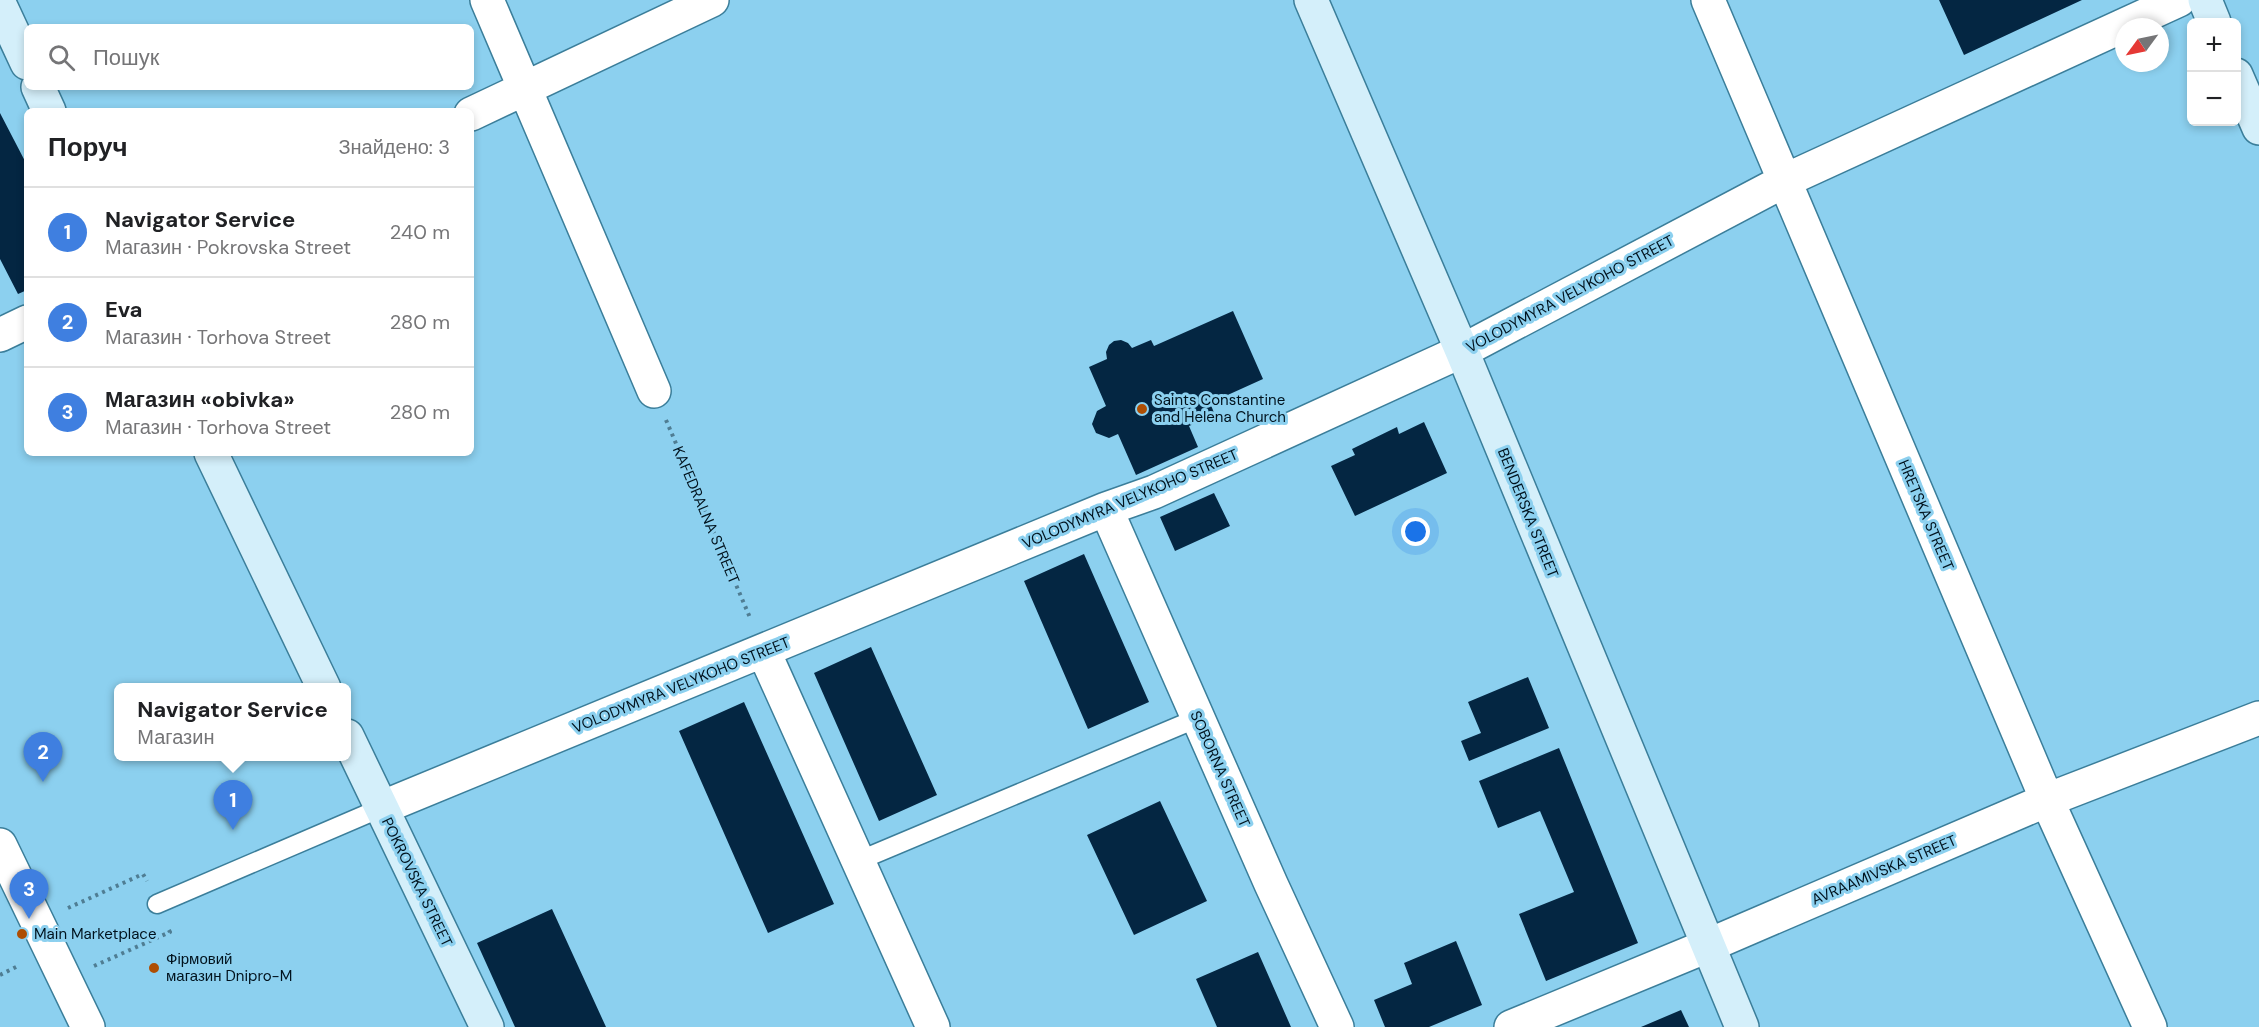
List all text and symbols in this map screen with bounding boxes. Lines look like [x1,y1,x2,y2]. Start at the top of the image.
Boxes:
north arrow [2115,18,2169,72]
map controls [2187,18,2241,126]
button: + [2187,18,2241,72]
search box [24,24,474,90]
icon: search [45,41,78,74]
text: Пошук [93,43,159,72]
button: − [2187,72,2241,126]
text: Поруч [48,130,128,164]
text: Знайдено: 3 [338,134,450,160]
text: Navigator Service [105,205,295,234]
text: 1 [64,219,71,245]
text: 240 m [390,219,450,245]
street label: VOLODYMYRA VELYKOHO STREET [1463,231,1677,357]
text: Магазин · Pokrovska Street [105,234,351,260]
text: Eva [105,295,142,324]
text: 2 [62,309,73,335]
text: 280 m [390,309,450,335]
text: Магазин · Torhova Street [105,324,331,350]
text: Магазин «obivka» [105,385,295,414]
place label: Saints Constantine and Helena Church [1154,390,1286,427]
text: 3 [61,399,74,425]
text: 280 m [390,399,450,425]
marker: Saints Constantine and Helena Church [1135,402,1149,416]
text: Магазин · Torhova Street [105,414,331,440]
street label: KAFEDRALNA STREET [668,443,744,587]
street label: VOLODYMYRA VELYKOHO STREET [1019,444,1241,554]
street label: BENDERSKA STREET [1493,445,1563,581]
street label: HRETSKA STREET [1894,457,1958,573]
your location [1401,517,1430,546]
street label: VOLODYMYRA VELYKOHO STREET [569,632,793,738]
popup [114,683,351,761]
text: Navigator Service [137,695,328,724]
street label: SOBORNA STREET [1185,708,1255,830]
text: Магазин [137,724,214,750]
pin: 2 [24,732,63,782]
pin: 1 [214,780,252,830]
street label: POKROVSKA STREET [377,814,457,950]
street label: AVRAAMIVSKA STREET [1808,830,1960,910]
pin: 3 [9,870,48,919]
place label: Main Marketplace [34,924,156,944]
marker: Main Marketplace [15,927,29,941]
place label: Фірмовий магазин Dnipro-M [166,949,292,986]
marker: Фірмовий магазин Dnipro-M [147,961,161,975]

